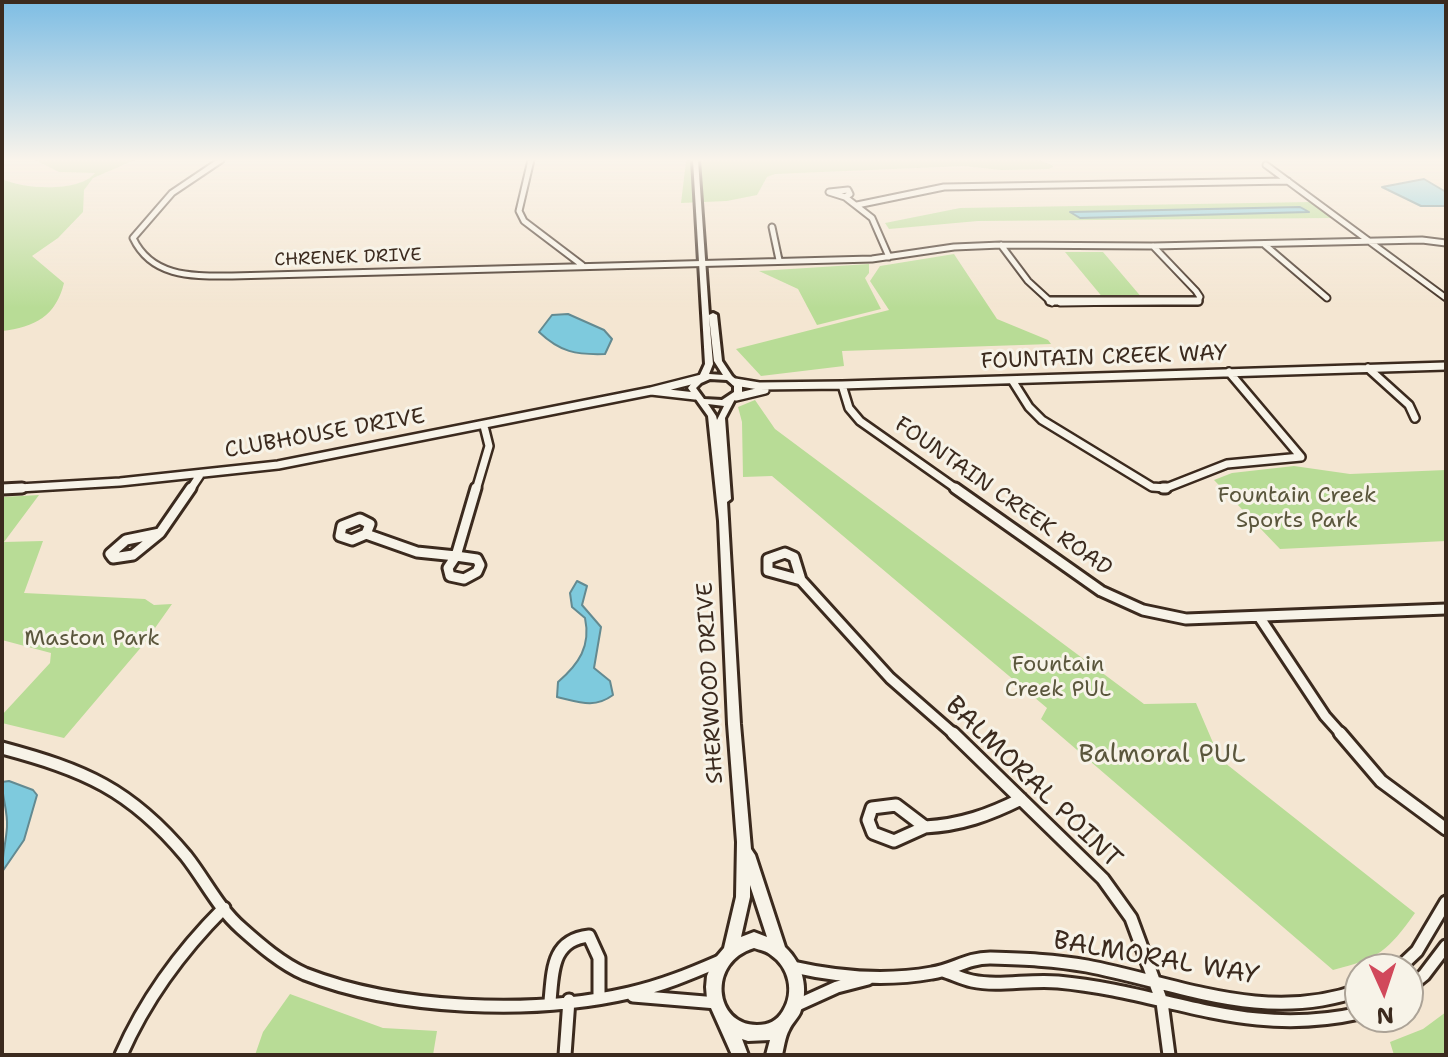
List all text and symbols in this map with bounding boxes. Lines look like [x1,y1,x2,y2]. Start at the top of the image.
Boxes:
street label: CHRENEK DRIVE [274,245,422,271]
street label: FOUNTAIN CREEK WAY [980,341,1228,375]
street label: CLUBHOUSE DRIVE [223,403,427,465]
street label: FOUNTAIN CREEK ROAD [889,412,1117,582]
park label: Fountain Creek Sports Park [1217,483,1377,534]
street label: SHERWOOD DRIVE [693,582,729,784]
park label: Maston Park [24,626,160,652]
park label: Fountain Creek PUL [1005,652,1111,704]
street label: BALMORAL POINT [938,691,1128,875]
park label: Balmoral PUL [1078,739,1246,771]
street label: BALMORAL WAY [1051,926,1261,992]
north arrow [1344,953,1424,1033]
text: N [1376,1001,1395,1030]

